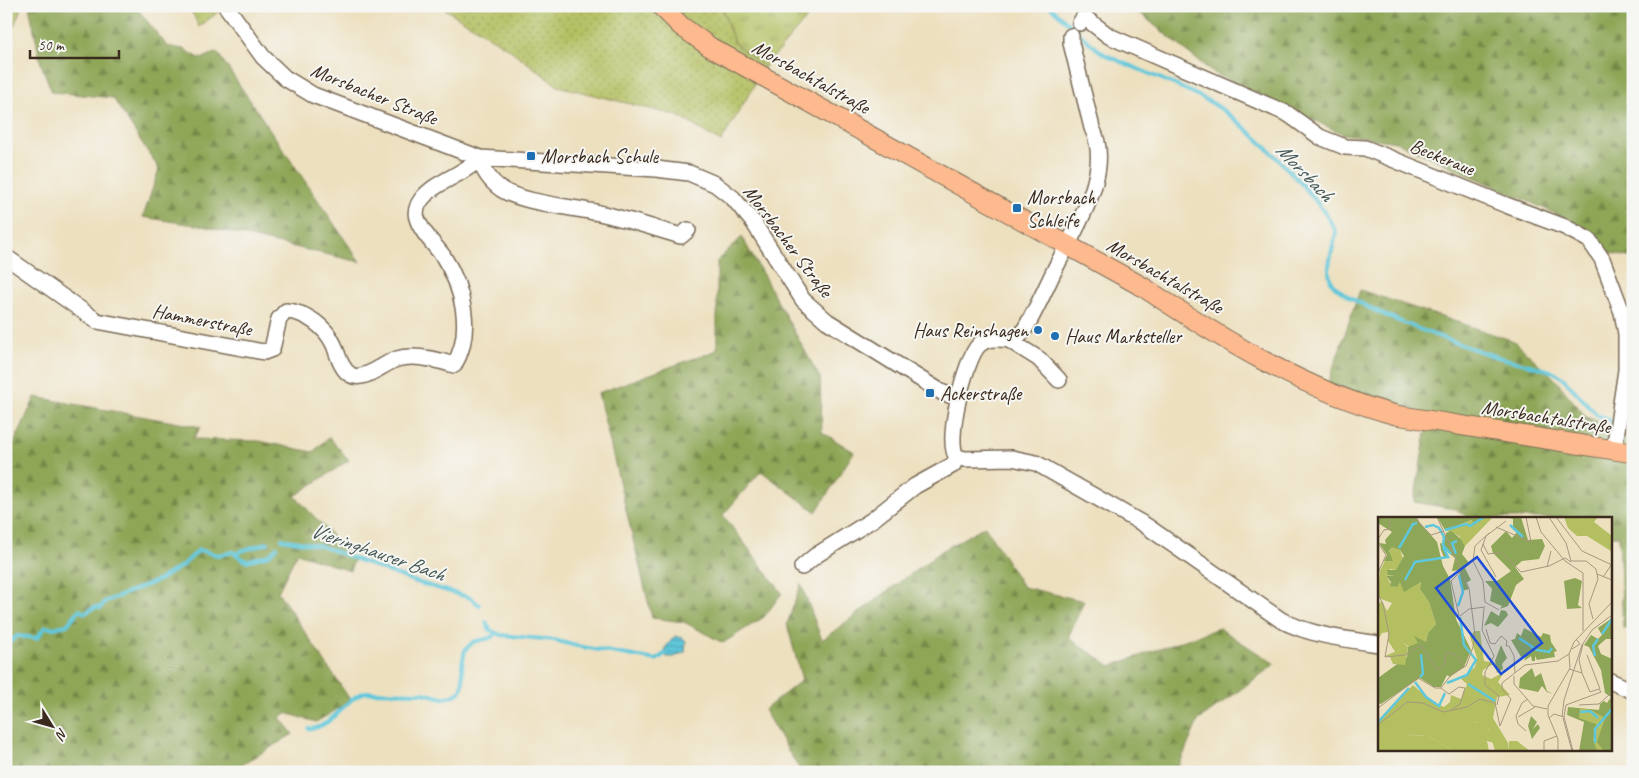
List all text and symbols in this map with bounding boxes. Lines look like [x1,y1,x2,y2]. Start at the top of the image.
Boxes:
scale bar [30,28,119,60]
street label: Morsbachtalstraße [748,34,875,120]
text: 50 m [38,36,65,55]
street label: Morsbacher Straße [307,57,442,131]
street label: Beckeraue [1406,133,1479,182]
water label: Morsbach [1271,137,1340,208]
place label: Morsbach Schule [541,144,659,169]
marker: Morsbach Schule [525,150,537,162]
street label: Morsbacher Straße [738,180,839,303]
place label: Morsbach Schleife [1027,185,1096,233]
marker: Morsbach Schleife [1011,202,1023,214]
street label: Morsbachtalstraße [1102,233,1229,320]
street label: Hammerstraße [150,298,255,342]
place label: Haus Reinshagen [913,318,1029,343]
marker: Haus Reinshagen [1032,324,1044,336]
place label: Haus Marksteller [1065,324,1183,349]
marker: Haus Marksteller [1049,330,1061,342]
place label: Ackerstraße [940,381,1023,406]
marker: Ackerstraße [924,387,936,399]
street label: Morsbachtalstraße [1480,394,1614,440]
water label: Vieringhauser Bach [308,517,450,588]
inset map [1378,517,1612,750]
north arrow [28,700,78,750]
text: N [51,725,71,744]

